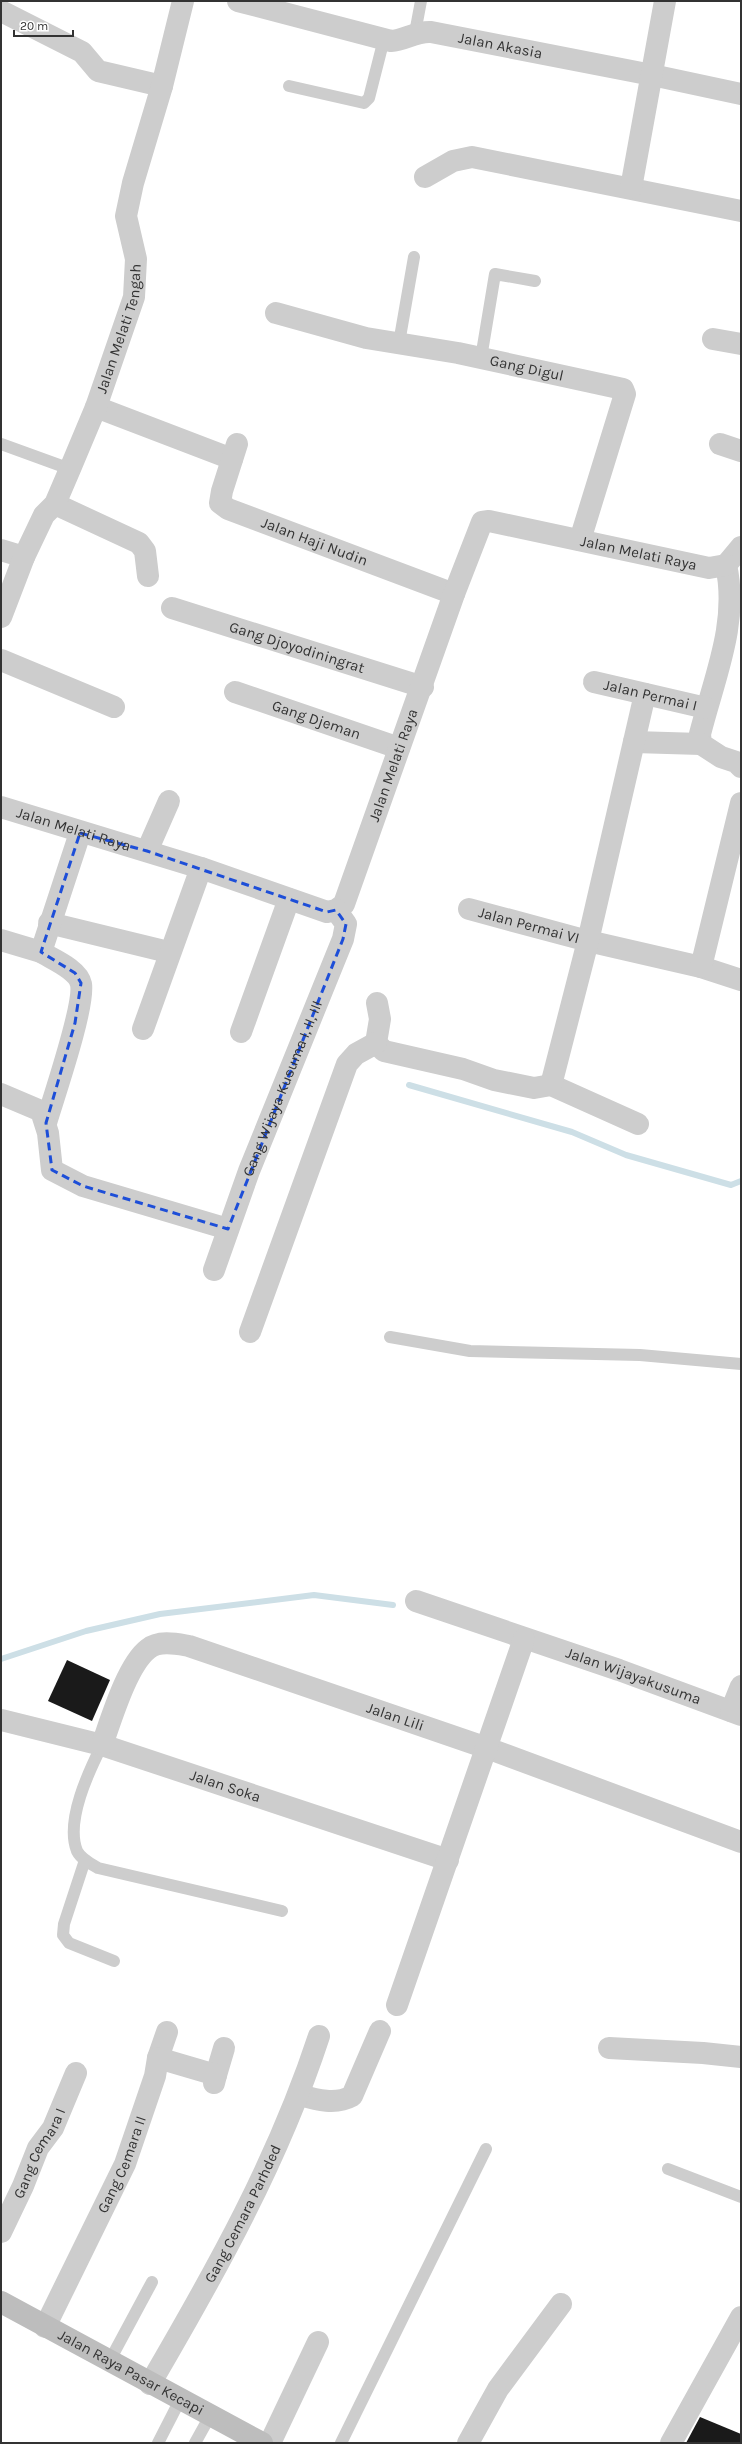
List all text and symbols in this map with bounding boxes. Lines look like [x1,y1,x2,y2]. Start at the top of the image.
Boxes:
scale bar [14,12,73,38]
text: 20 m [20,19,48,33]
street label: Jalan Akasia [457,29,544,62]
street label: Jalan Melati Tengah [92,263,145,396]
street label: Gang Digul [488,351,565,385]
street label: Jalan Haji Nudin [259,513,370,570]
street label: Jalan Melati Raya [579,532,699,574]
street label: Gang Djoyodiningrat [227,618,367,677]
street label: Jalan Permai I [602,676,699,715]
street label: Gang Djeman [270,696,363,743]
street label: Jalan Melati Raya [365,706,422,824]
street label: Jalan Melati Raya [14,803,133,855]
street label: Jalan Permai VI [476,903,581,947]
street label: Gang Wijaya Kusuma I, II, III [239,998,326,1179]
street label: Jalan Wijayakusuma [563,1644,704,1708]
street label: Jalan Lili [364,1698,426,1735]
street label: Jalan Soka [188,1766,263,1806]
street label: Gang Cemara I [9,2105,69,2201]
street label: Gang Cemara II [93,2113,150,2216]
street label: Gang Cemara Parhded [201,2142,285,2286]
street label: Jalan Raya Pasar Kecapi [55,2326,207,2419]

